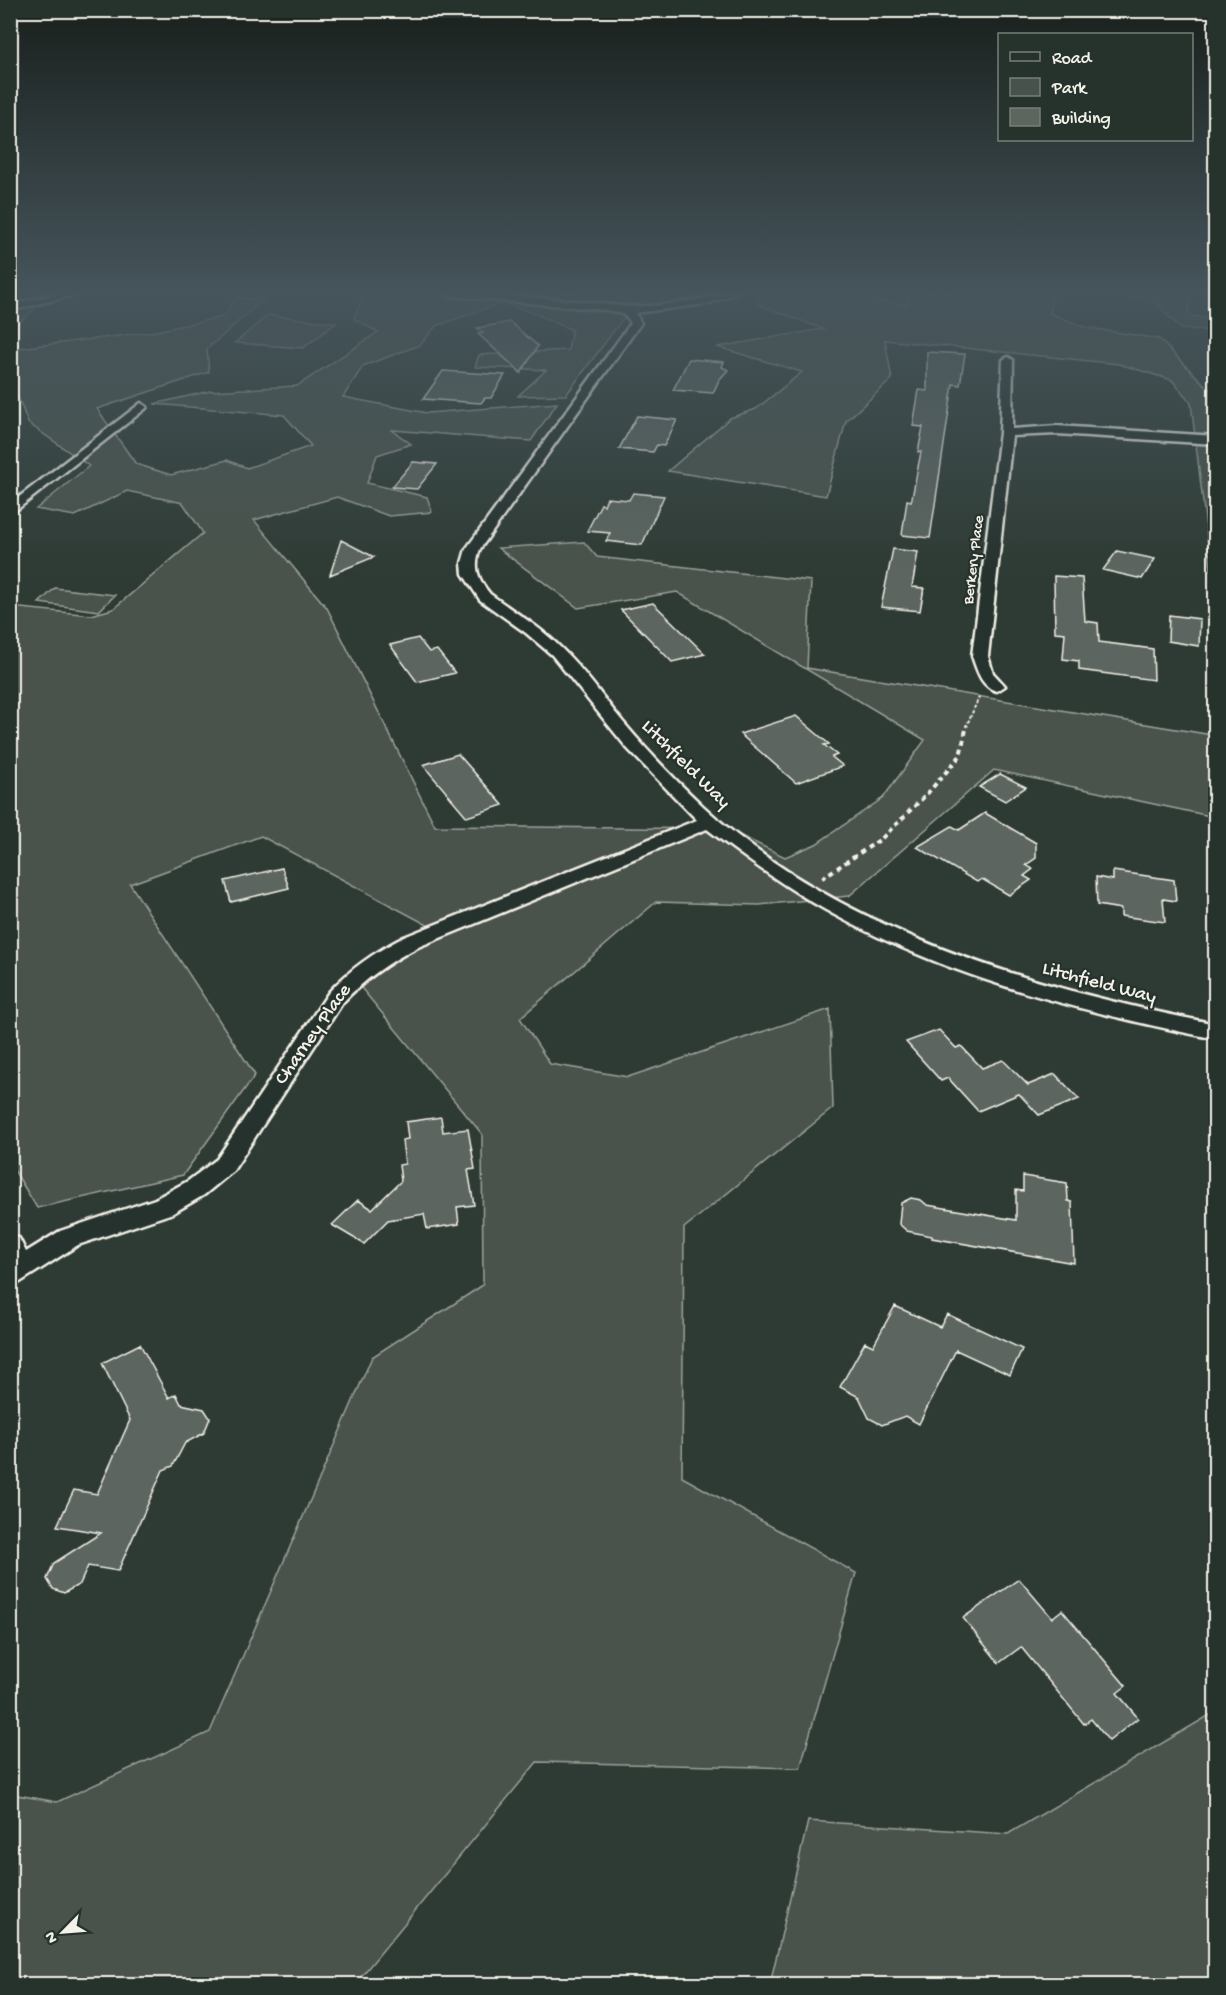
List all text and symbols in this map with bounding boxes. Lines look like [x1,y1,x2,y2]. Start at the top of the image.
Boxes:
legend [998,33,1193,141]
text: Road [1052,49,1093,70]
text: Park [1051,79,1088,100]
text: Building [1051,109,1111,130]
street label: Berkery Place [960,514,990,607]
street label: Litchfield Way [636,716,735,815]
street label: Litchfield Way [1040,958,1159,1010]
street label: Charney Place [271,980,358,1090]
north arrow [33,1902,93,1962]
text: N [42,1928,63,1946]

